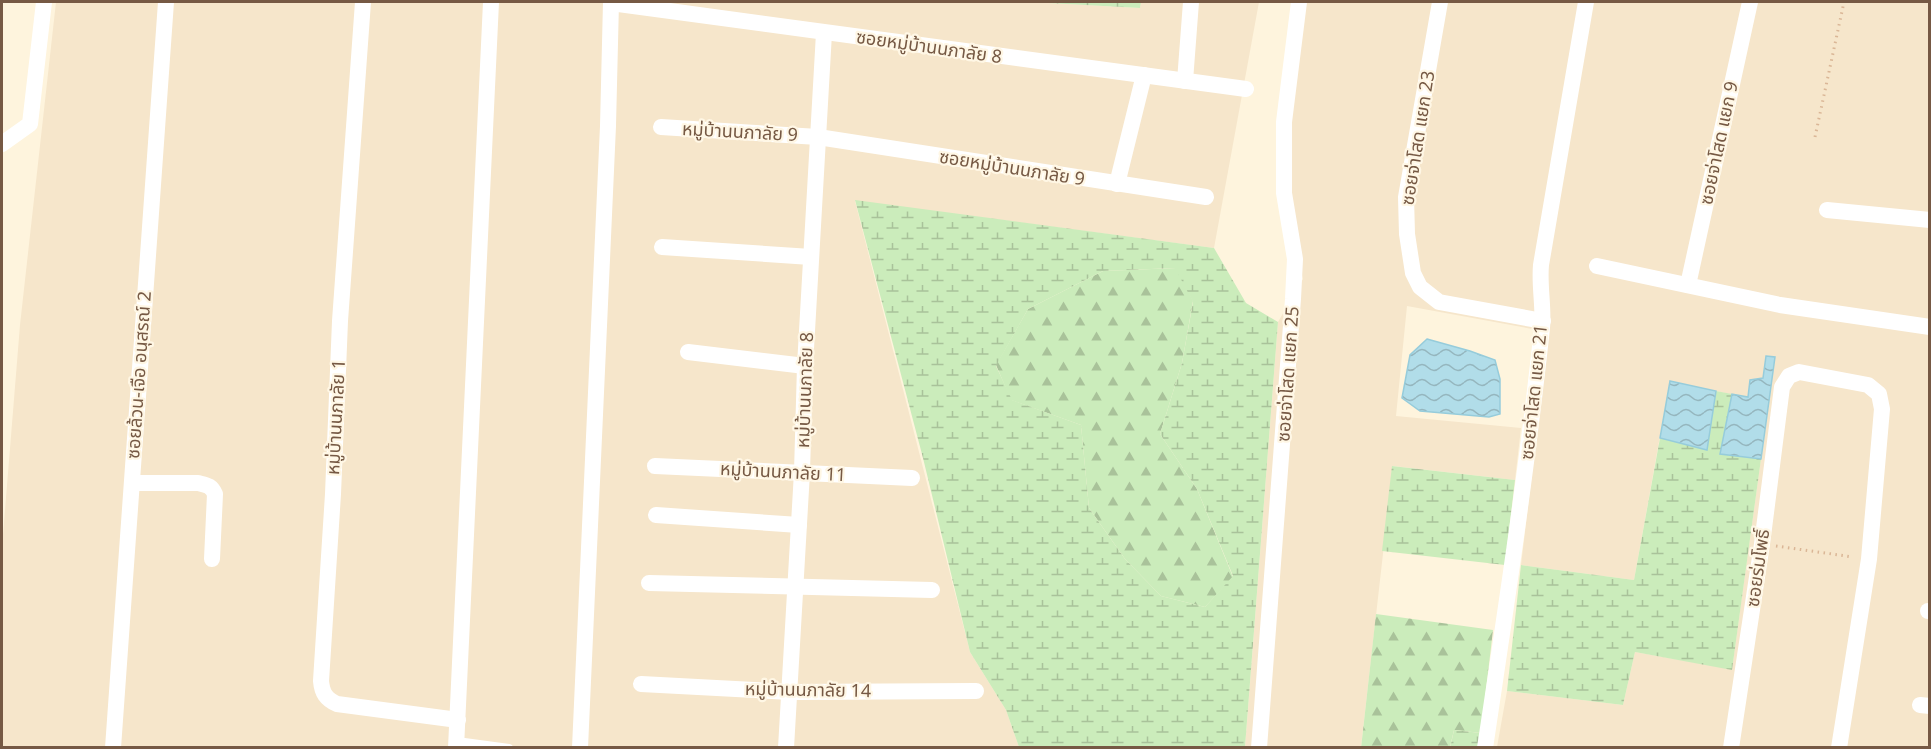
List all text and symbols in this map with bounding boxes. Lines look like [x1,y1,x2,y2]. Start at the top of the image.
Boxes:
street label: ซอยหมู่บ้านนภาลัย 8 [855,24,1004,69]
street label: ซอยจ่าโสด แยก 23 [1395,69,1439,207]
street label: ซอยจ่าโสด แยก 9 [1693,79,1743,207]
street label: หมู่บ้านนภาลัย 9 [681,116,799,147]
street label: ซอยหมู่บ้านนภาลัย 9 [938,144,1087,191]
street label: ซอยล้วน-เจือ อนุสรณ์ 2 [120,290,156,460]
street label: ซอยจ่าโสด แยก 25 [1270,305,1304,443]
street label: ซอยจ่าโสด แยก 21 [1514,323,1552,461]
street label: หมู่บ้านนภาลัย 8 [790,332,819,448]
street label: หมู่บ้านนภาลัย 1 [320,358,351,476]
street label: หมู่บ้านนภาลัย 11 [719,456,847,487]
street label: ซอยร่มโพธิ์ [1740,527,1774,608]
street label: หมู่บ้านนภาลัย 14 [745,676,871,703]

